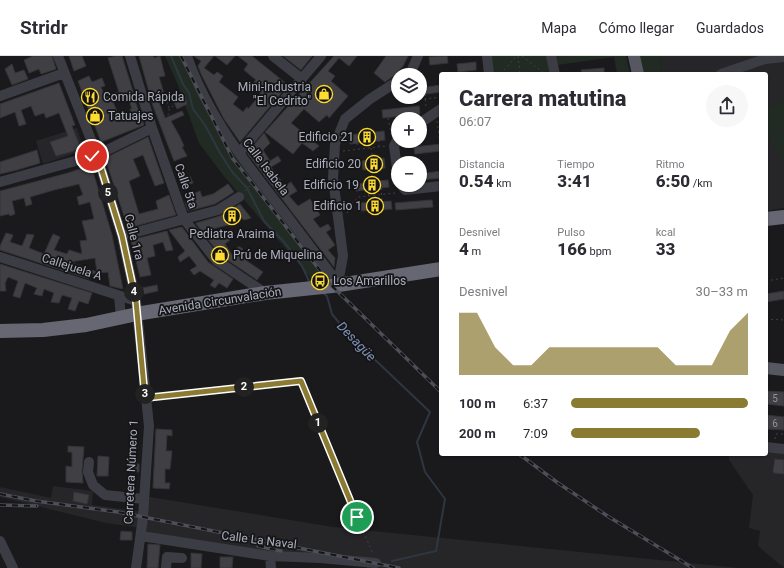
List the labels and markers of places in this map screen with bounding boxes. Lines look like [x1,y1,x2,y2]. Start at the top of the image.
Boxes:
place label: Mini-Industria "El Cedrito" [238,80,311,108]
shop icon: Mini-Industria "El Cedrito" [314,84,334,104]
restaurant icon: Comida Rápida [80,87,100,107]
place label: Comida Rápida [103,90,184,104]
shop icon: Tatuajes [85,106,105,126]
place label: Tatuajes [108,109,154,123]
building icon: Edificio 21 [357,127,377,147]
place label: Edificio 21 [298,130,354,144]
pin [75,139,109,173]
building icon: Edificio 20 [364,154,384,174]
place label: Edificio 20 [305,157,361,171]
building icon: Edificio 19 [362,175,382,195]
place label: Edificio 19 [303,178,359,192]
pin: 5 [98,183,118,203]
building icon: Edificio 1 [365,196,385,216]
place label: Edificio 1 [313,199,362,213]
building icon: Pediatra Araima [222,206,242,226]
place label: Pediatra Araima [189,227,275,241]
shop icon: Prú de Miquelina [210,245,230,265]
place label: Prú de Miquelina [233,248,323,262]
bus stop icon: Los Amarillos [310,271,330,291]
place label: Los Amarillos [333,274,406,288]
pin: 4 [124,282,144,302]
pin: 2 [234,377,254,397]
pin: 3 [135,384,155,404]
pin: 1 [308,413,328,433]
pin [340,500,374,534]

